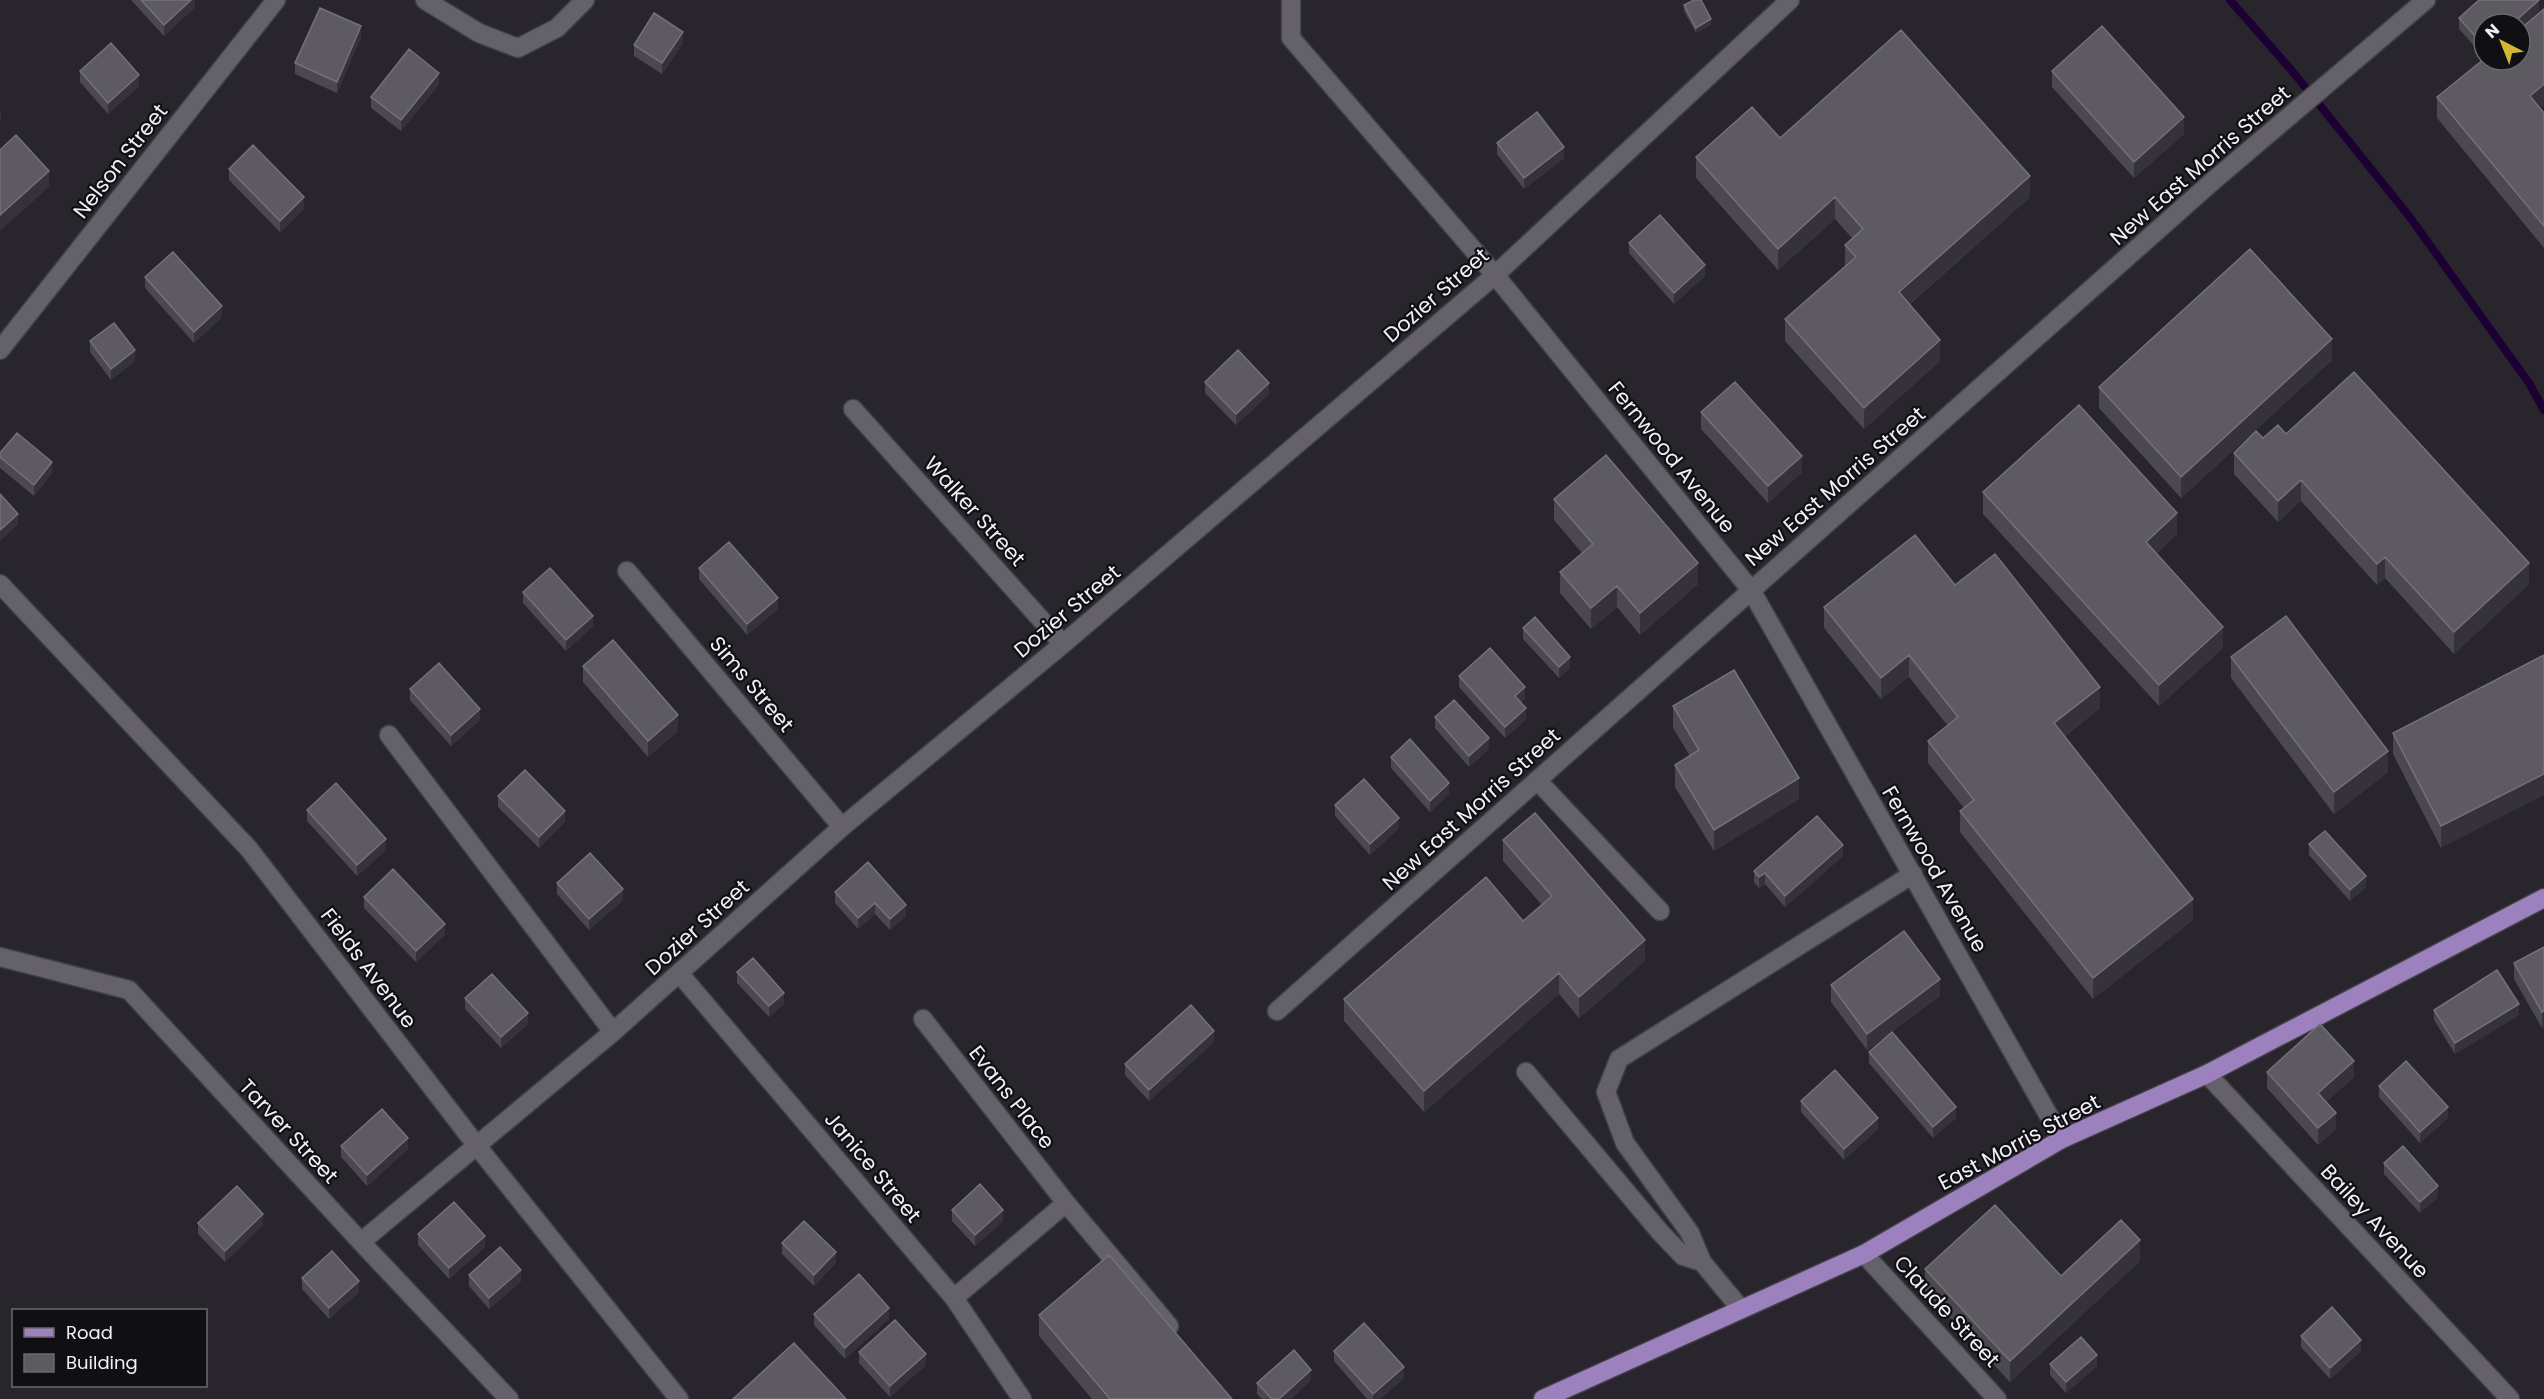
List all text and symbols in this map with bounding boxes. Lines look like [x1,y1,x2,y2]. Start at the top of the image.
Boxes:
north arrow [2472,12,2532,72]
text: N [2480,19,2504,44]
street label: New East Morris Street [2104,79,2296,251]
street label: Nelson Street [66,98,174,224]
street label: Dozier Street [1377,241,1495,349]
street label: Fernwood Avenue [1602,375,1742,539]
street label: New East Morris Street [1739,400,1931,572]
street label: Walker Street [918,450,1032,572]
street label: Dozier Street [1008,558,1126,664]
street label: Sims Street [703,630,801,738]
street label: New East Morris Street [1376,721,1566,897]
street label: Fernwood Avenue [1876,780,1994,958]
street label: Dozier Street [639,872,755,982]
street label: Fields Avenue [314,902,424,1034]
street label: Evans Place [962,1039,1062,1155]
street label: Tarver Street [233,1072,345,1190]
street label: East Morris Street [1933,1087,2105,1197]
street label: Janice Street [818,1105,928,1229]
street label: Bailey Avenue [2314,1157,2436,1285]
street label: Claude Street [1888,1249,2006,1373]
legend [12,1309,207,1387]
text: Road [66,1320,113,1345]
text: Building [66,1350,138,1375]

